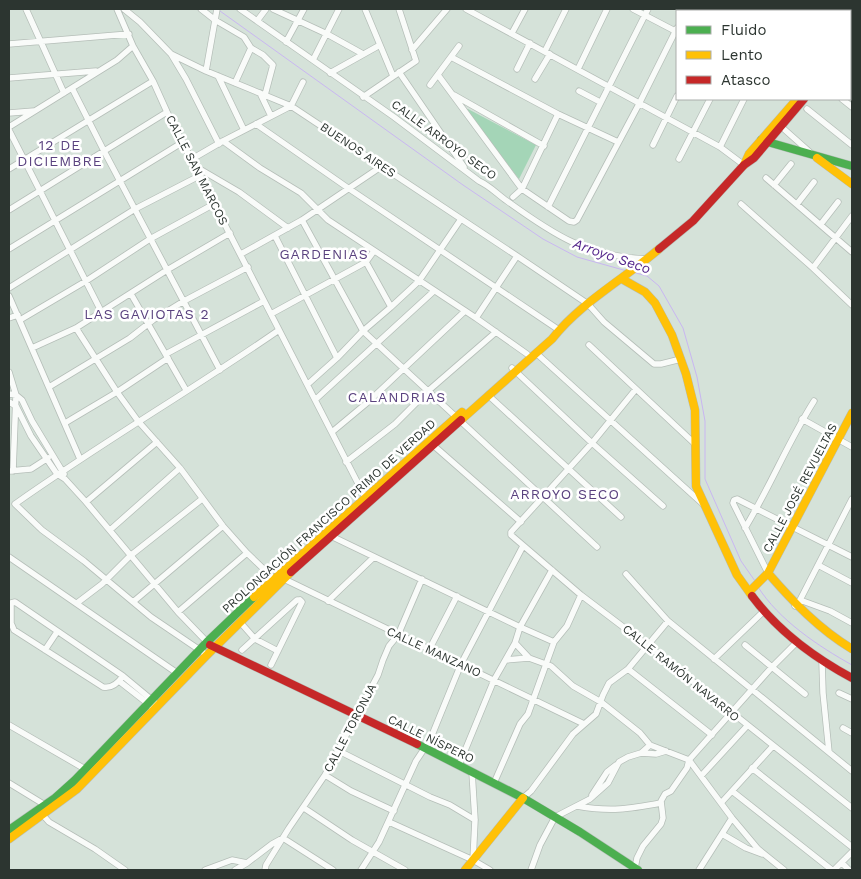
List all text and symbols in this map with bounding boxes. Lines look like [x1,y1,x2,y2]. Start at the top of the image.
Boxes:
legend [676,10,851,100]
text: Fluido [721,21,766,39]
text: Lento [721,46,763,64]
text: Atasco [721,71,770,89]
street label: CALLE ARROYO SECO [389,97,499,183]
street label: CALLE SAN MARCOS [163,113,231,227]
street label: BUENOS AIRES [318,120,398,180]
district label: 12 DE DICIEMBRE [17,137,103,169]
water label: Arroyo Seco [570,235,653,277]
district label: GARDENIAS [279,246,369,262]
district label: LAS GAVIOTAS 2 [84,306,210,322]
district label: CALANDRIAS [348,389,446,405]
street label: PROLONGACIÓN FRANCISCO PRIMO DE VERDAD [219,416,439,616]
street label: CALLE JOSÉ REVUELTAS [760,421,840,555]
district label: ARROYO SECO [510,486,620,502]
street label: CALLE RAMÓN NAVARRO [620,622,742,724]
street label: CALLE MANZANO [385,624,483,680]
street label: CALLE TORONJA [321,681,379,775]
street label: CALLE NÍSPERO [386,712,476,766]

